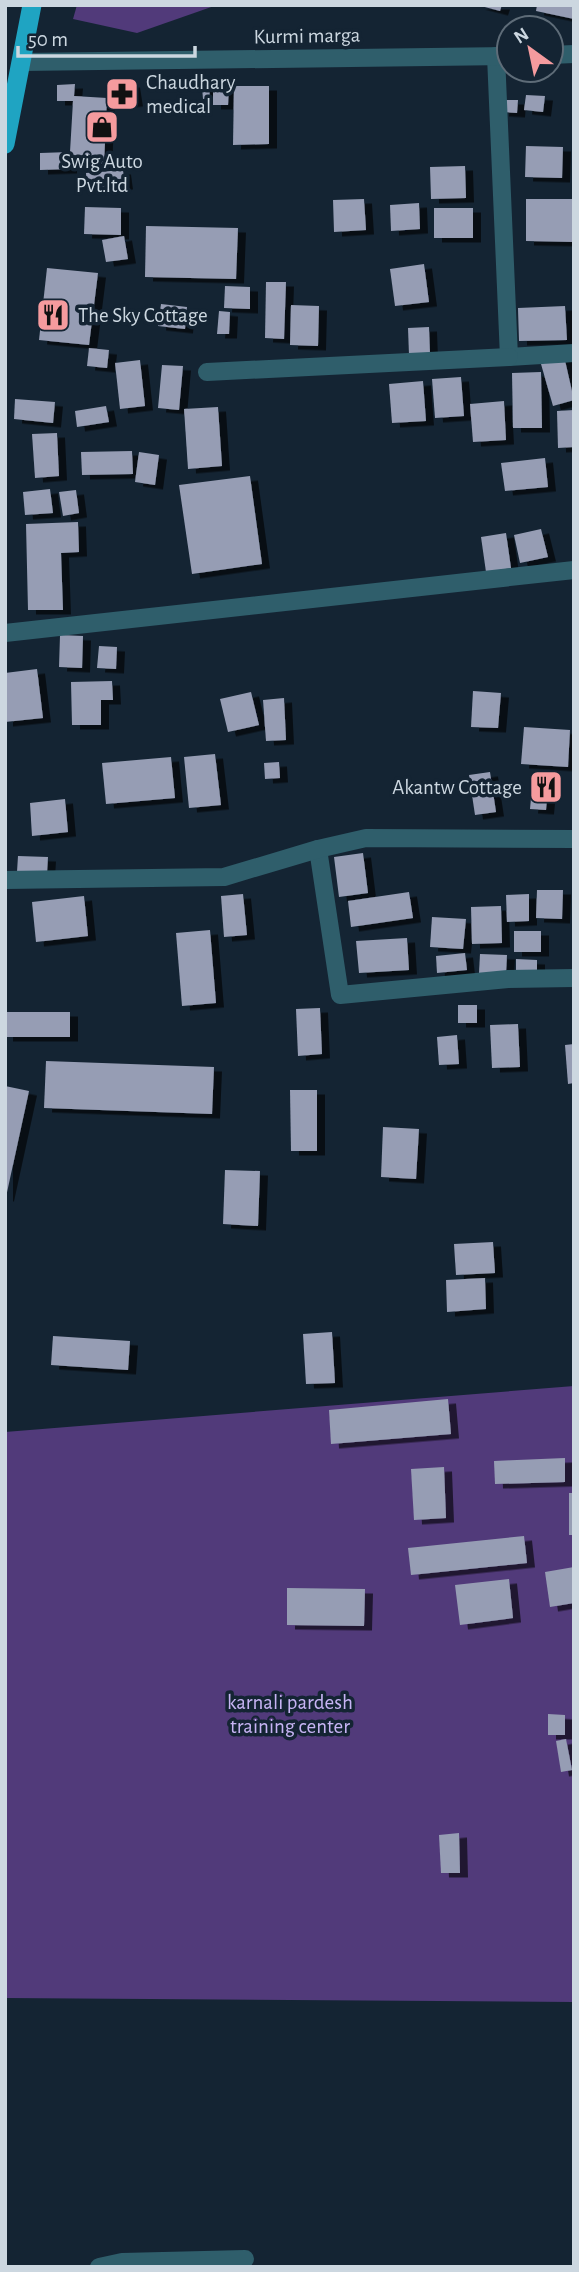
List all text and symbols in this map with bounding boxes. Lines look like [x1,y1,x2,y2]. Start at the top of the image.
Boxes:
scale bar [18,14,194,58]
north arrow [495,14,565,84]
text: N [511,24,532,48]
street label: Kurmi marga [254,25,361,47]
text: 50 m [28,29,68,50]
place label: Chaudhary medical [146,72,236,117]
pharmacy icon: Chaudhary medical [103,75,141,113]
shop icon: Swig Auto Pvt.ltd [83,108,121,146]
place label: Swig Auto Pvt.ltd [61,151,143,196]
restaurant icon: The Sky Cottage [34,296,72,334]
place label: The Sky Cottage [78,305,208,326]
restaurant icon: Akantw Cottage [527,768,565,806]
place label: Akantw Cottage [392,777,522,798]
park label: karnali pardesh training center [227,1692,353,1737]

